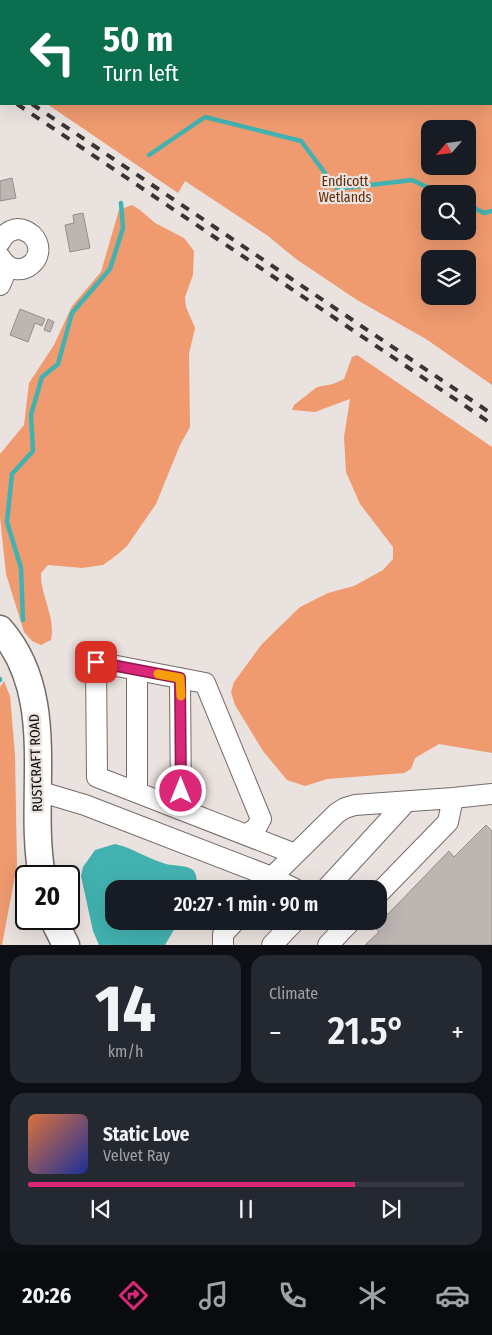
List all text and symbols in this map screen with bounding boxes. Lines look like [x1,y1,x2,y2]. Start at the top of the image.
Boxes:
text: 50 m [103,18,173,60]
icon: left [20,20,85,85]
text: Turn left [103,60,179,87]
north arrow [421,120,476,175]
map controls [421,120,476,305]
park label: Endicott Wetlands [318,173,372,206]
button: search [421,185,476,240]
button: layers [421,250,476,305]
pin [75,641,117,683]
icon: arrive [82,648,110,676]
street label: RUSTCRAFT ROAD [26,714,46,812]
position arrow [154,764,206,816]
speed limit sign: 20 [15,865,80,930]
text: 20:27 · 1 min · 90 m [174,893,318,916]
text: 14 [95,970,156,1048]
text: Climate [269,984,318,1003]
text: 21.5° [328,1008,405,1054]
text: − [269,1016,282,1049]
text: + [451,1016,464,1049]
text: km/h [108,1042,143,1061]
text: Static Love [103,1123,190,1146]
text: Velvet Ray [103,1146,170,1165]
icon: previous [87,1195,115,1223]
icon: pause [232,1195,260,1223]
icon: next [377,1195,405,1223]
icon: directions [116,1278,151,1313]
icon: music [196,1278,231,1313]
icon: phone [275,1278,310,1313]
icon: climate [355,1278,390,1313]
icon: car [435,1278,470,1313]
text: 20:26 [22,1282,71,1309]

